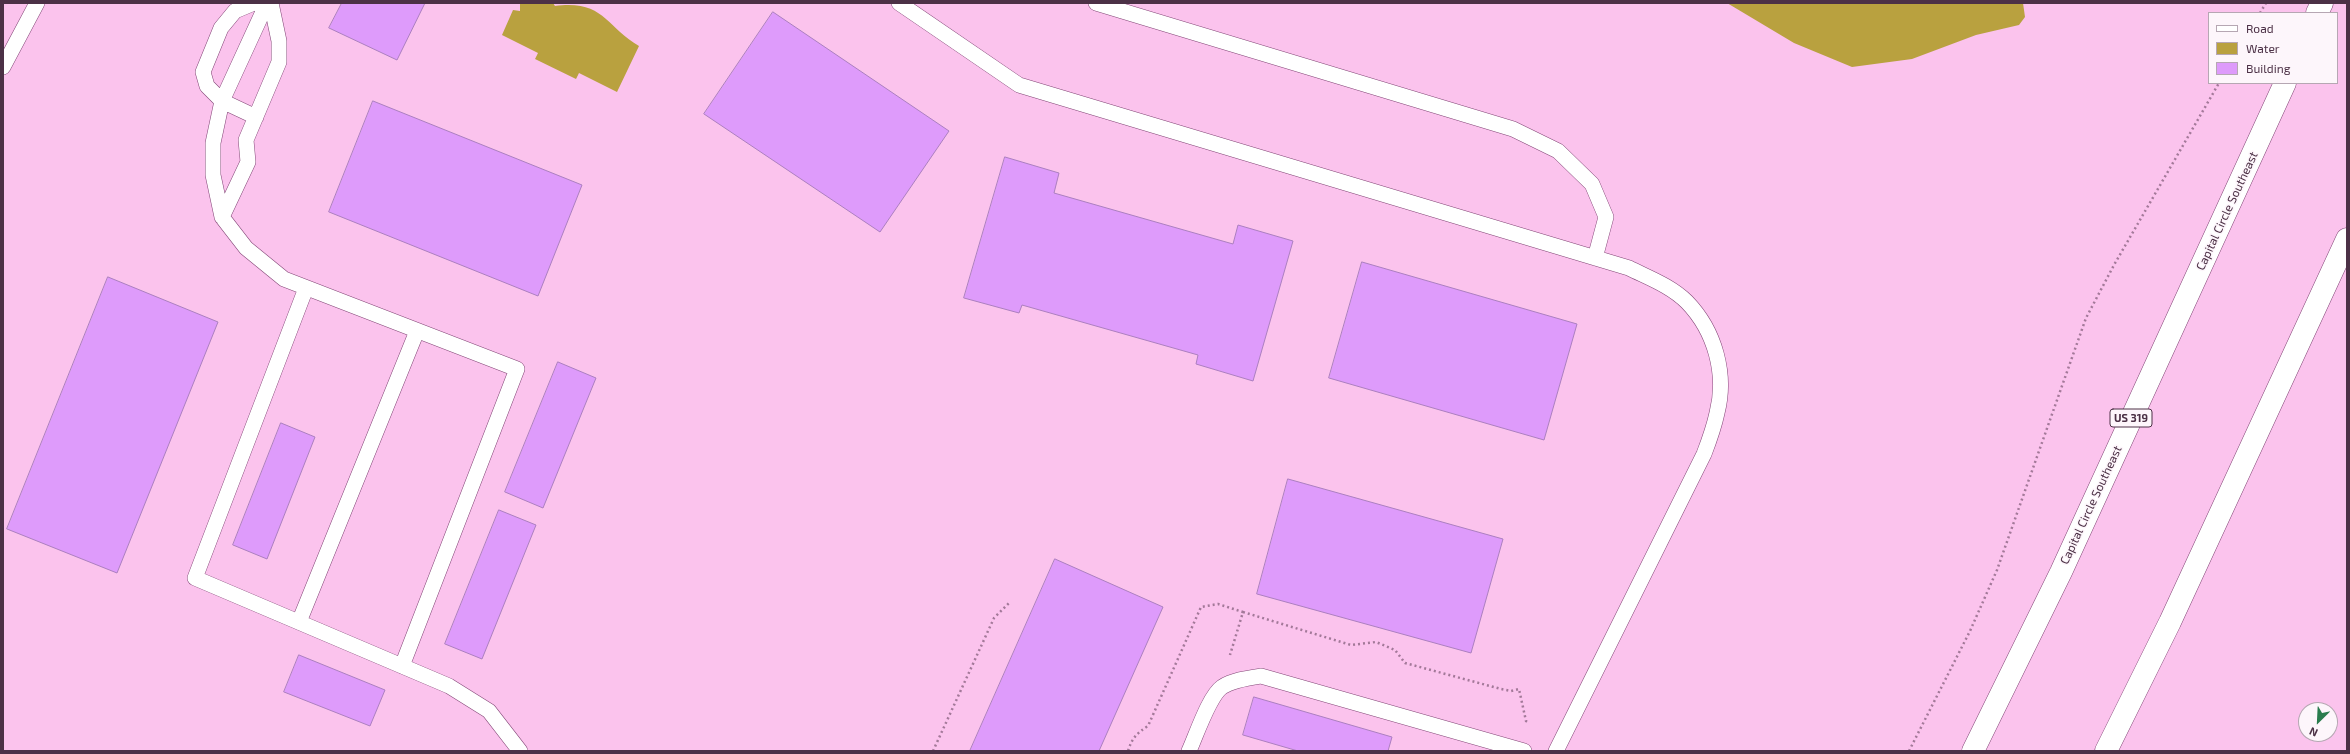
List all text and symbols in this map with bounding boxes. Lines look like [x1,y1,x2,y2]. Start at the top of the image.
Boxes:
legend [2208,12,2338,84]
text: Road [2246,21,2274,35]
text: Water [2246,41,2280,55]
text: Building [2246,61,2290,75]
street label: Capital Circle Southeast [2193,149,2261,273]
road number: US 319 [2110,409,2152,427]
street label: Capital Circle Southeast [2057,443,2125,567]
north arrow [2298,702,2338,742]
text: N [2307,725,2320,740]

